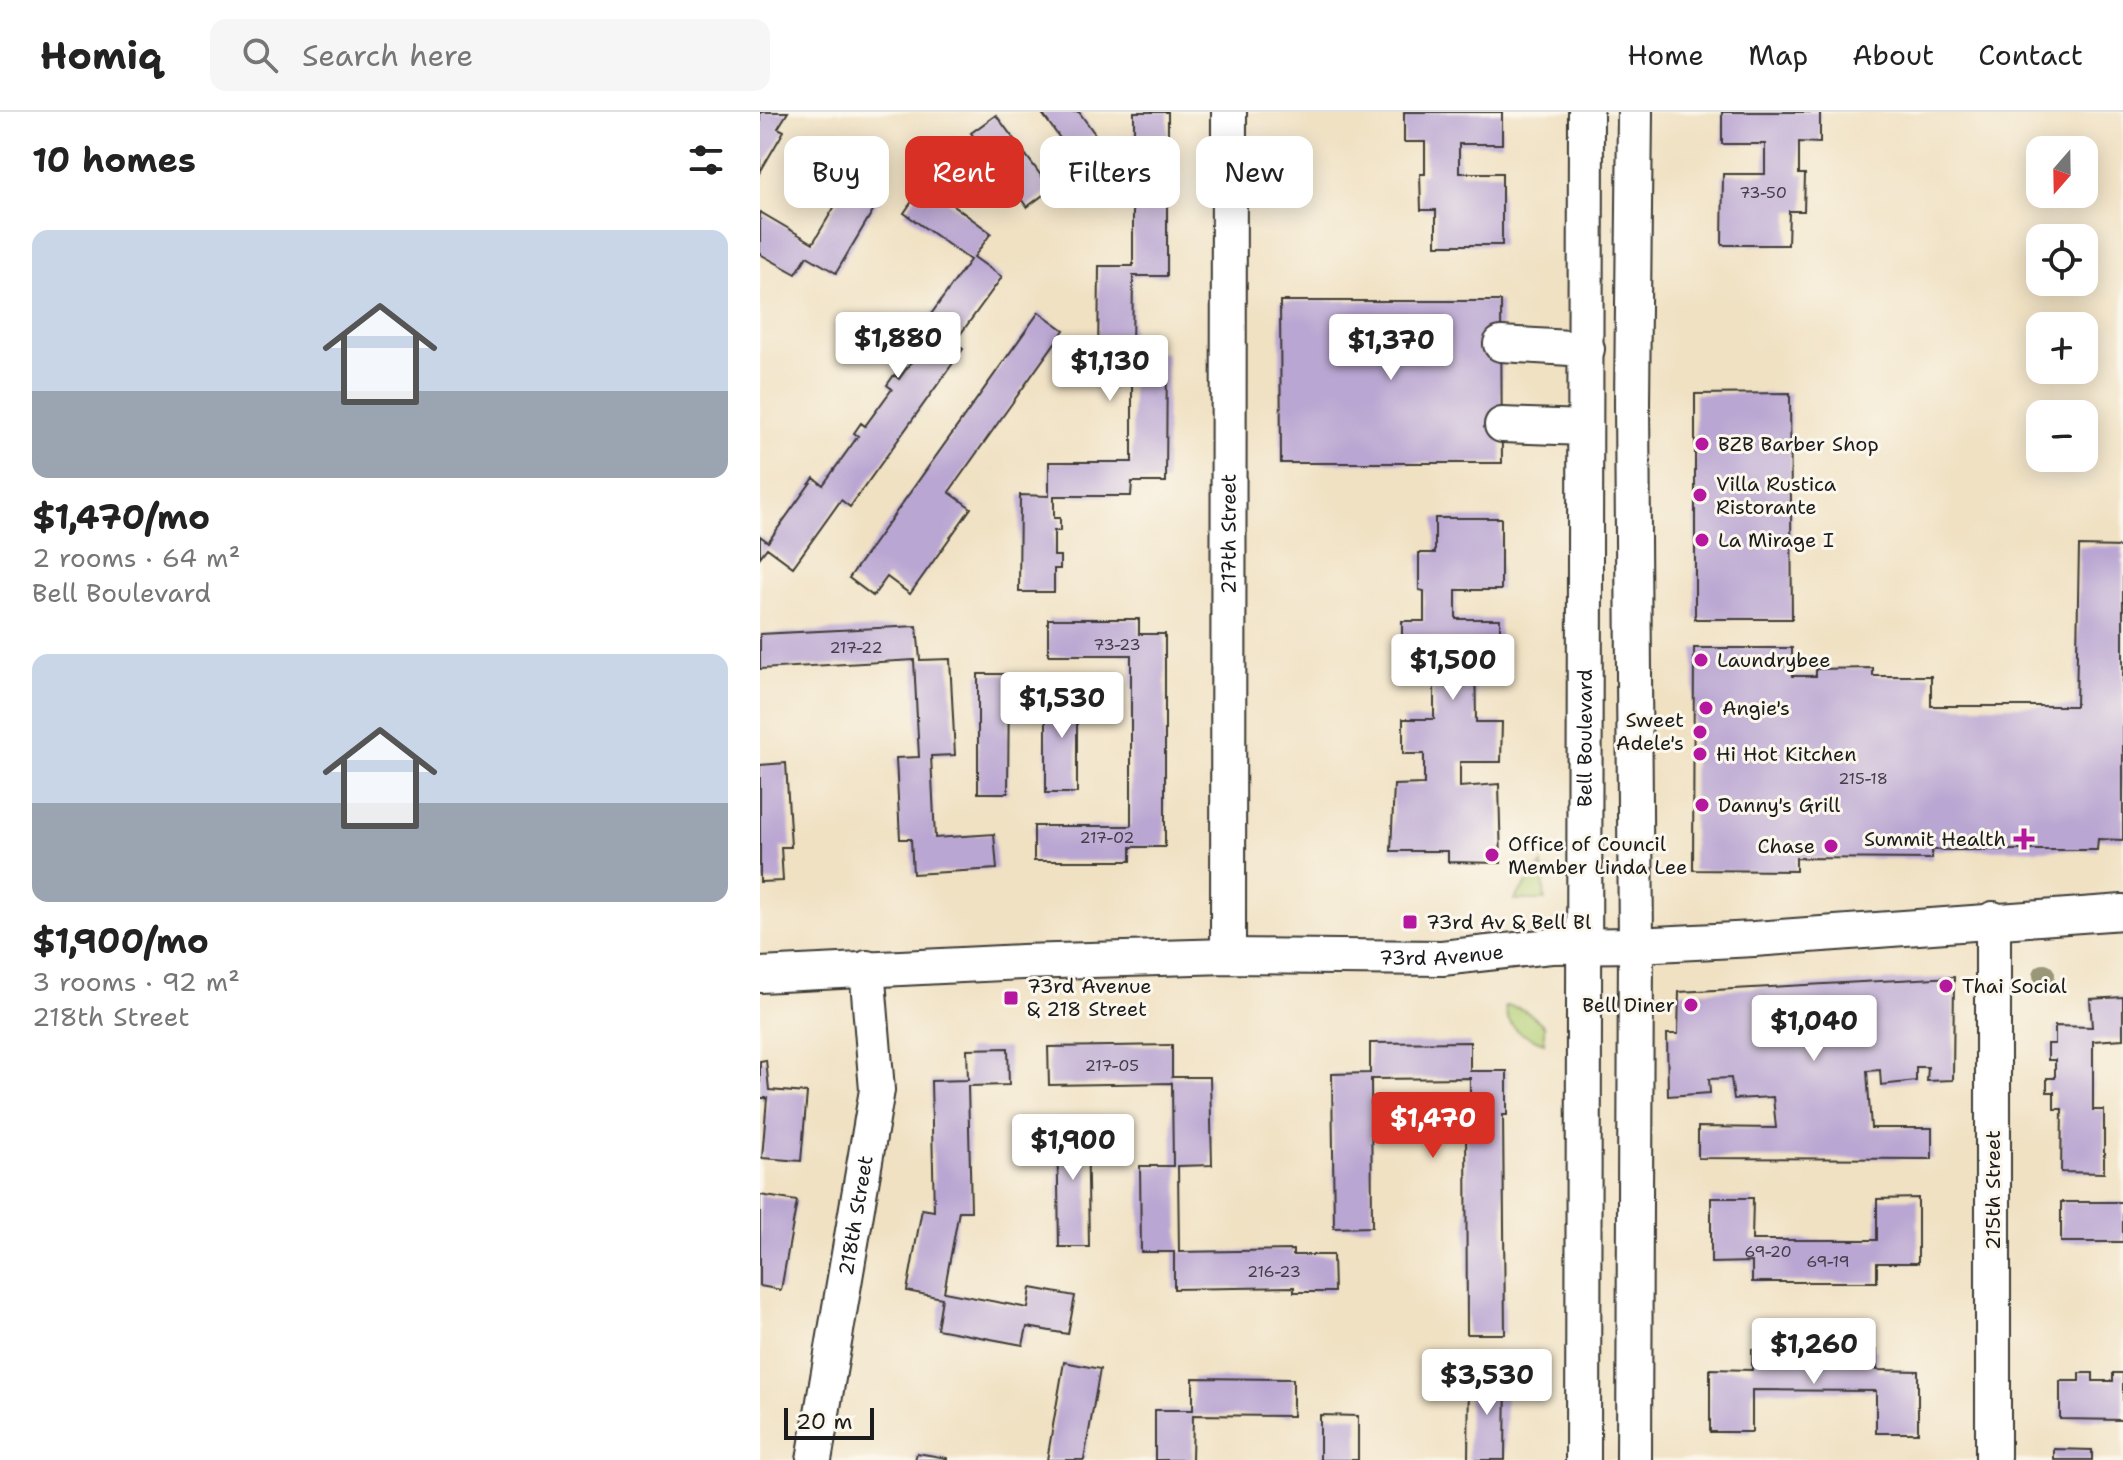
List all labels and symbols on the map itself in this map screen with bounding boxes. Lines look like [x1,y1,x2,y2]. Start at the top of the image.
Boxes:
north arrow [2026,136,2098,208]
house number: 73-50 [1739,182,1787,203]
pin: $1,880 [833,312,963,380]
pin: $1,370 [1326,314,1456,382]
pin: $1,130 [1045,335,1175,403]
place label: BZB Barber Shop [1718,431,1879,457]
marker: BZB Barber Shop [1693,435,1711,453]
place label: Villa Rustica Ristorante [1716,471,1837,520]
street label: 217th Street [1215,474,1242,594]
marker: Villa Rustica Ristorante [1691,486,1709,504]
place label: La Mirage I [1718,527,1834,553]
marker: La Mirage I [1693,531,1711,549]
house number: 73-23 [1093,634,1141,655]
pin: $1,500 [1388,634,1518,702]
house number: 217-22 [829,637,883,658]
place label: Laundrybee [1717,647,1831,673]
marker: Laundrybee [1692,651,1710,669]
street label: Bell Boulevard [1571,669,1598,807]
pin: $1,530 [997,672,1127,740]
place label: Angie's [1722,695,1790,721]
marker: Angie's [1697,699,1715,717]
place label: Sweet Adele's [1616,707,1684,756]
marker: Sweet Adele's [1691,723,1709,741]
place label: Hi Hot Kitchen [1716,741,1856,767]
marker: Hi Hot Kitchen [1691,745,1709,763]
house number: 215-18 [1838,768,1888,789]
place label: Danny's Grill [1718,792,1840,818]
marker: Danny's Grill [1693,796,1711,814]
place label: Summit Health [1864,826,2006,852]
house number: 217-02 [1080,827,1134,848]
marker: Summit Health [2013,828,2035,850]
place label: Office of Council Member Linda Lee [1508,831,1687,880]
place label: Chase [1757,833,1815,859]
marker: Chase [1822,837,1840,855]
marker: Office of Council Member Linda Lee [1483,846,1501,864]
place label: 73rd Av & Bell Bl [1426,909,1591,935]
marker: 73rd Av & Bell Bl [1401,913,1419,931]
street label: 73rd Avenue [1379,938,1505,971]
place label: 73rd Avenue & 218 Street [1027,973,1152,1022]
place label: Thai Social [1962,973,2067,999]
marker: Thai Social [1937,977,1955,995]
marker: 73rd Avenue & 218 Street [1002,989,1020,1007]
place label: Bell Diner [1582,992,1675,1018]
pin: $1,040 [1749,995,1879,1063]
marker: Bell Diner [1682,996,1700,1014]
house number: 217-05 [1085,1055,1139,1076]
pin: $1,470 [1368,1092,1498,1160]
pin: $1,900 [1008,1114,1138,1182]
street label: 215th Street [1980,1130,2006,1250]
street label: 218th Street [833,1154,879,1278]
house number: 69-20 [1744,1241,1792,1262]
house number: 69-19 [1806,1251,1850,1272]
house number: 216-23 [1247,1261,1301,1282]
pin: $1,260 [1749,1318,1879,1386]
pin: $3,530 [1422,1349,1552,1417]
scale bar [784,1404,874,1440]

